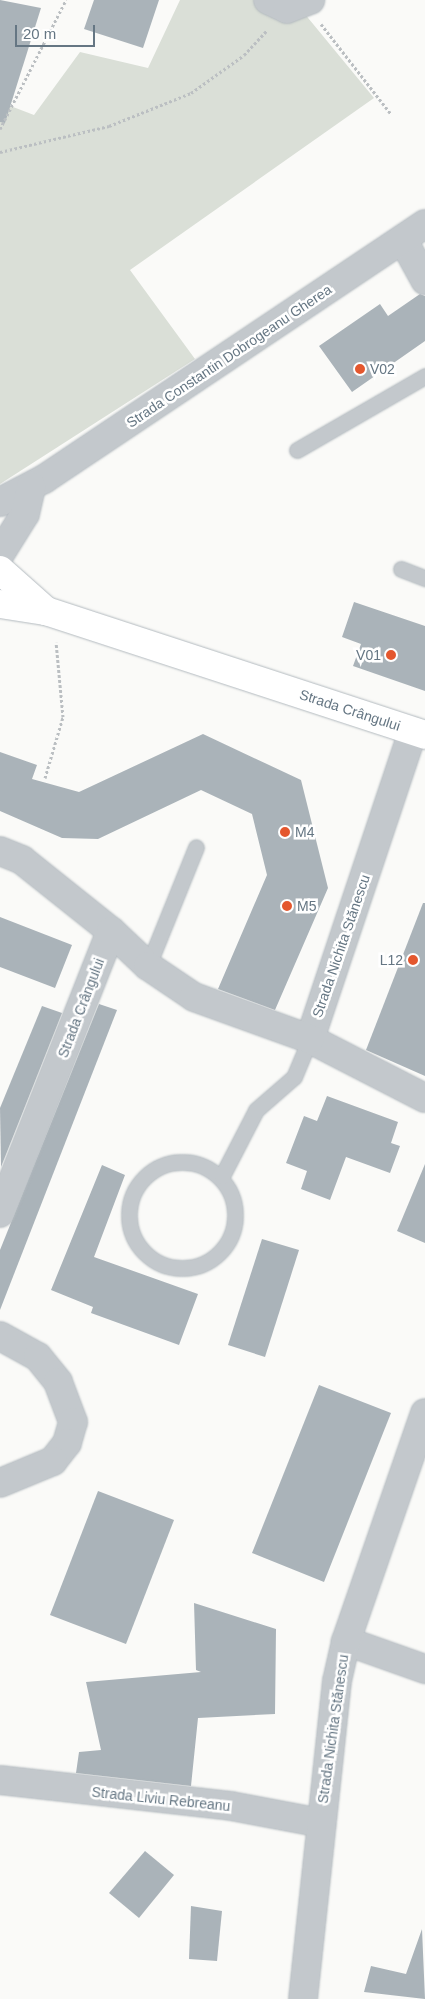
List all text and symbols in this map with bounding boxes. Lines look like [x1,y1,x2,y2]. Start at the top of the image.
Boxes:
scale bar [18,15,98,47]
text: 20 m [23,25,56,42]
street label: Strada Constantin Dobrogeanu Gherea [123,281,335,431]
place label: V02 [370,361,395,377]
marker: V02 [354,363,366,375]
place label: V01 [356,647,381,663]
marker: V01 [385,649,397,661]
street label: Strada Crângului [297,686,403,734]
place label: M4 [295,824,314,840]
marker: M4 [279,826,291,838]
street label: Strada Nichita Stănescu [309,872,373,1020]
place label: M5 [297,898,316,914]
marker: M5 [281,900,293,912]
place label: L12 [380,952,403,968]
marker: L12 [407,954,419,966]
street label: Strada Crângului [54,956,108,1060]
street label: Strada Nichita Stănescu [314,1653,352,1805]
street label: Strada Liviu Rebreanu [91,1783,231,1815]

